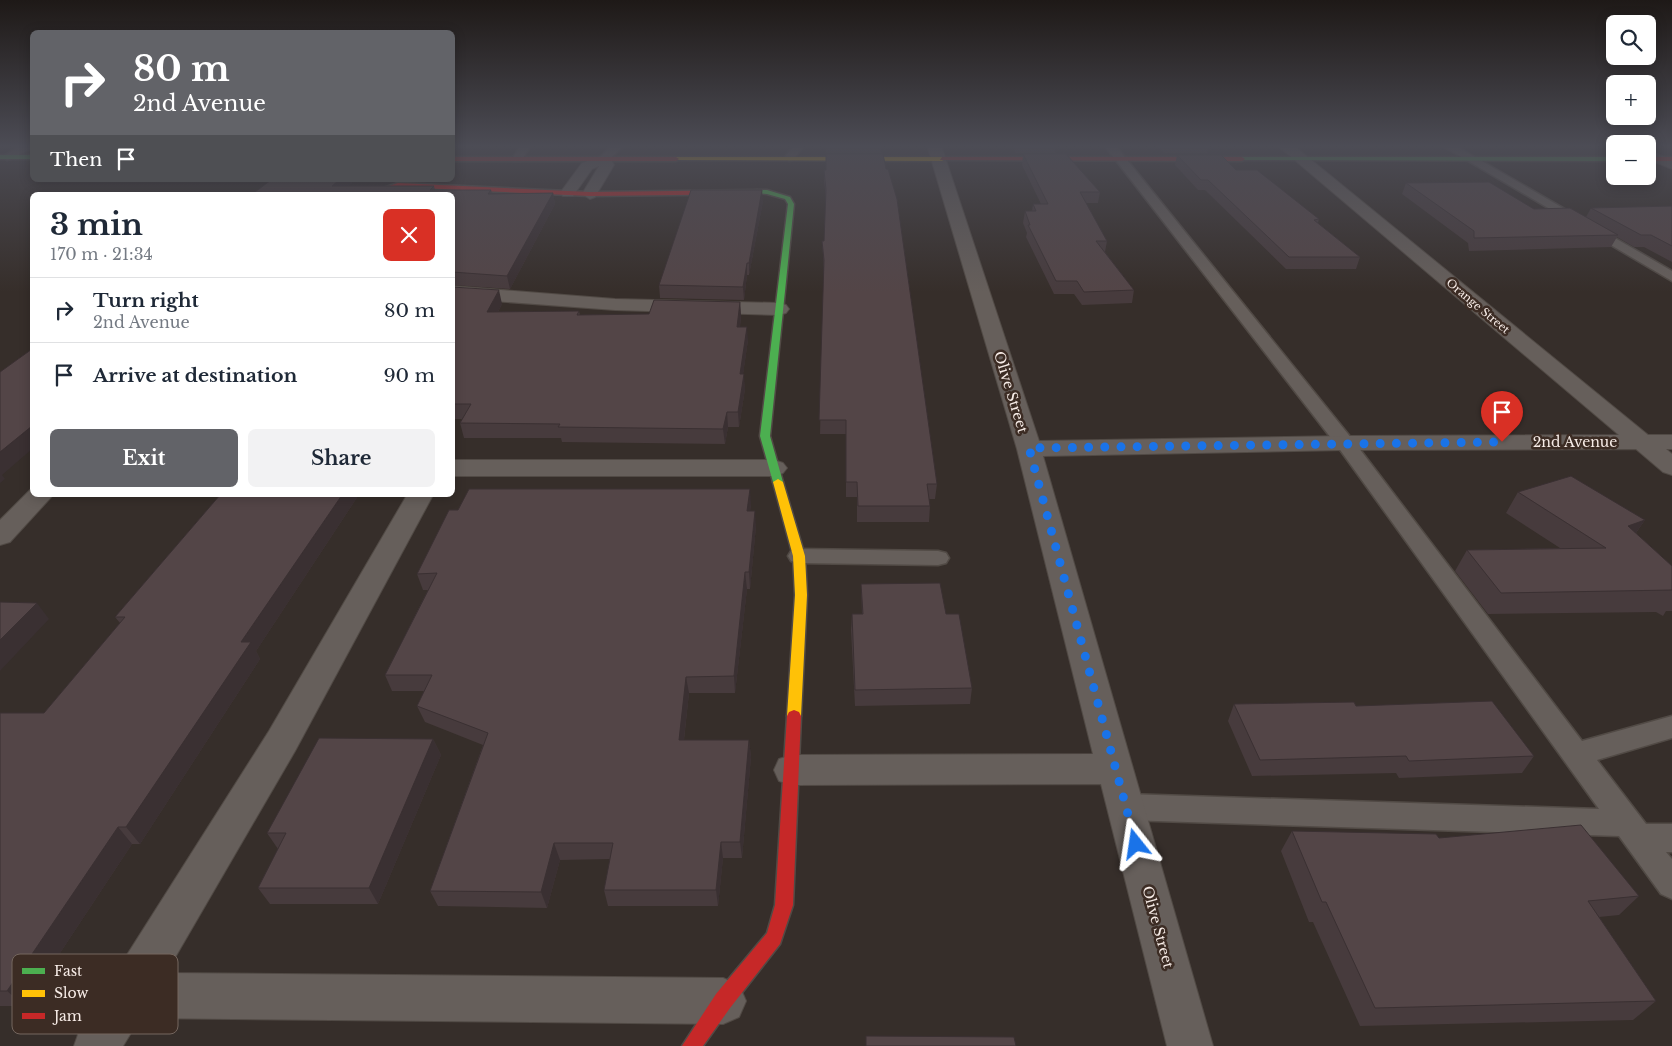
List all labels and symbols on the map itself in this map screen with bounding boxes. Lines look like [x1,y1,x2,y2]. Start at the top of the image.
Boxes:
street label: Orange Street [1443,275,1513,337]
street label: Olive Street [990,349,1032,436]
pin [1481,391,1523,442]
street label: 2nd Avenue [1533,433,1617,451]
position arrow [1109,817,1161,869]
street label: Olive Street [1138,884,1178,971]
legend [12,954,178,1034]
text: Fast [54,962,83,980]
text: Slow [54,984,88,1002]
text: Jam [52,1007,82,1025]

